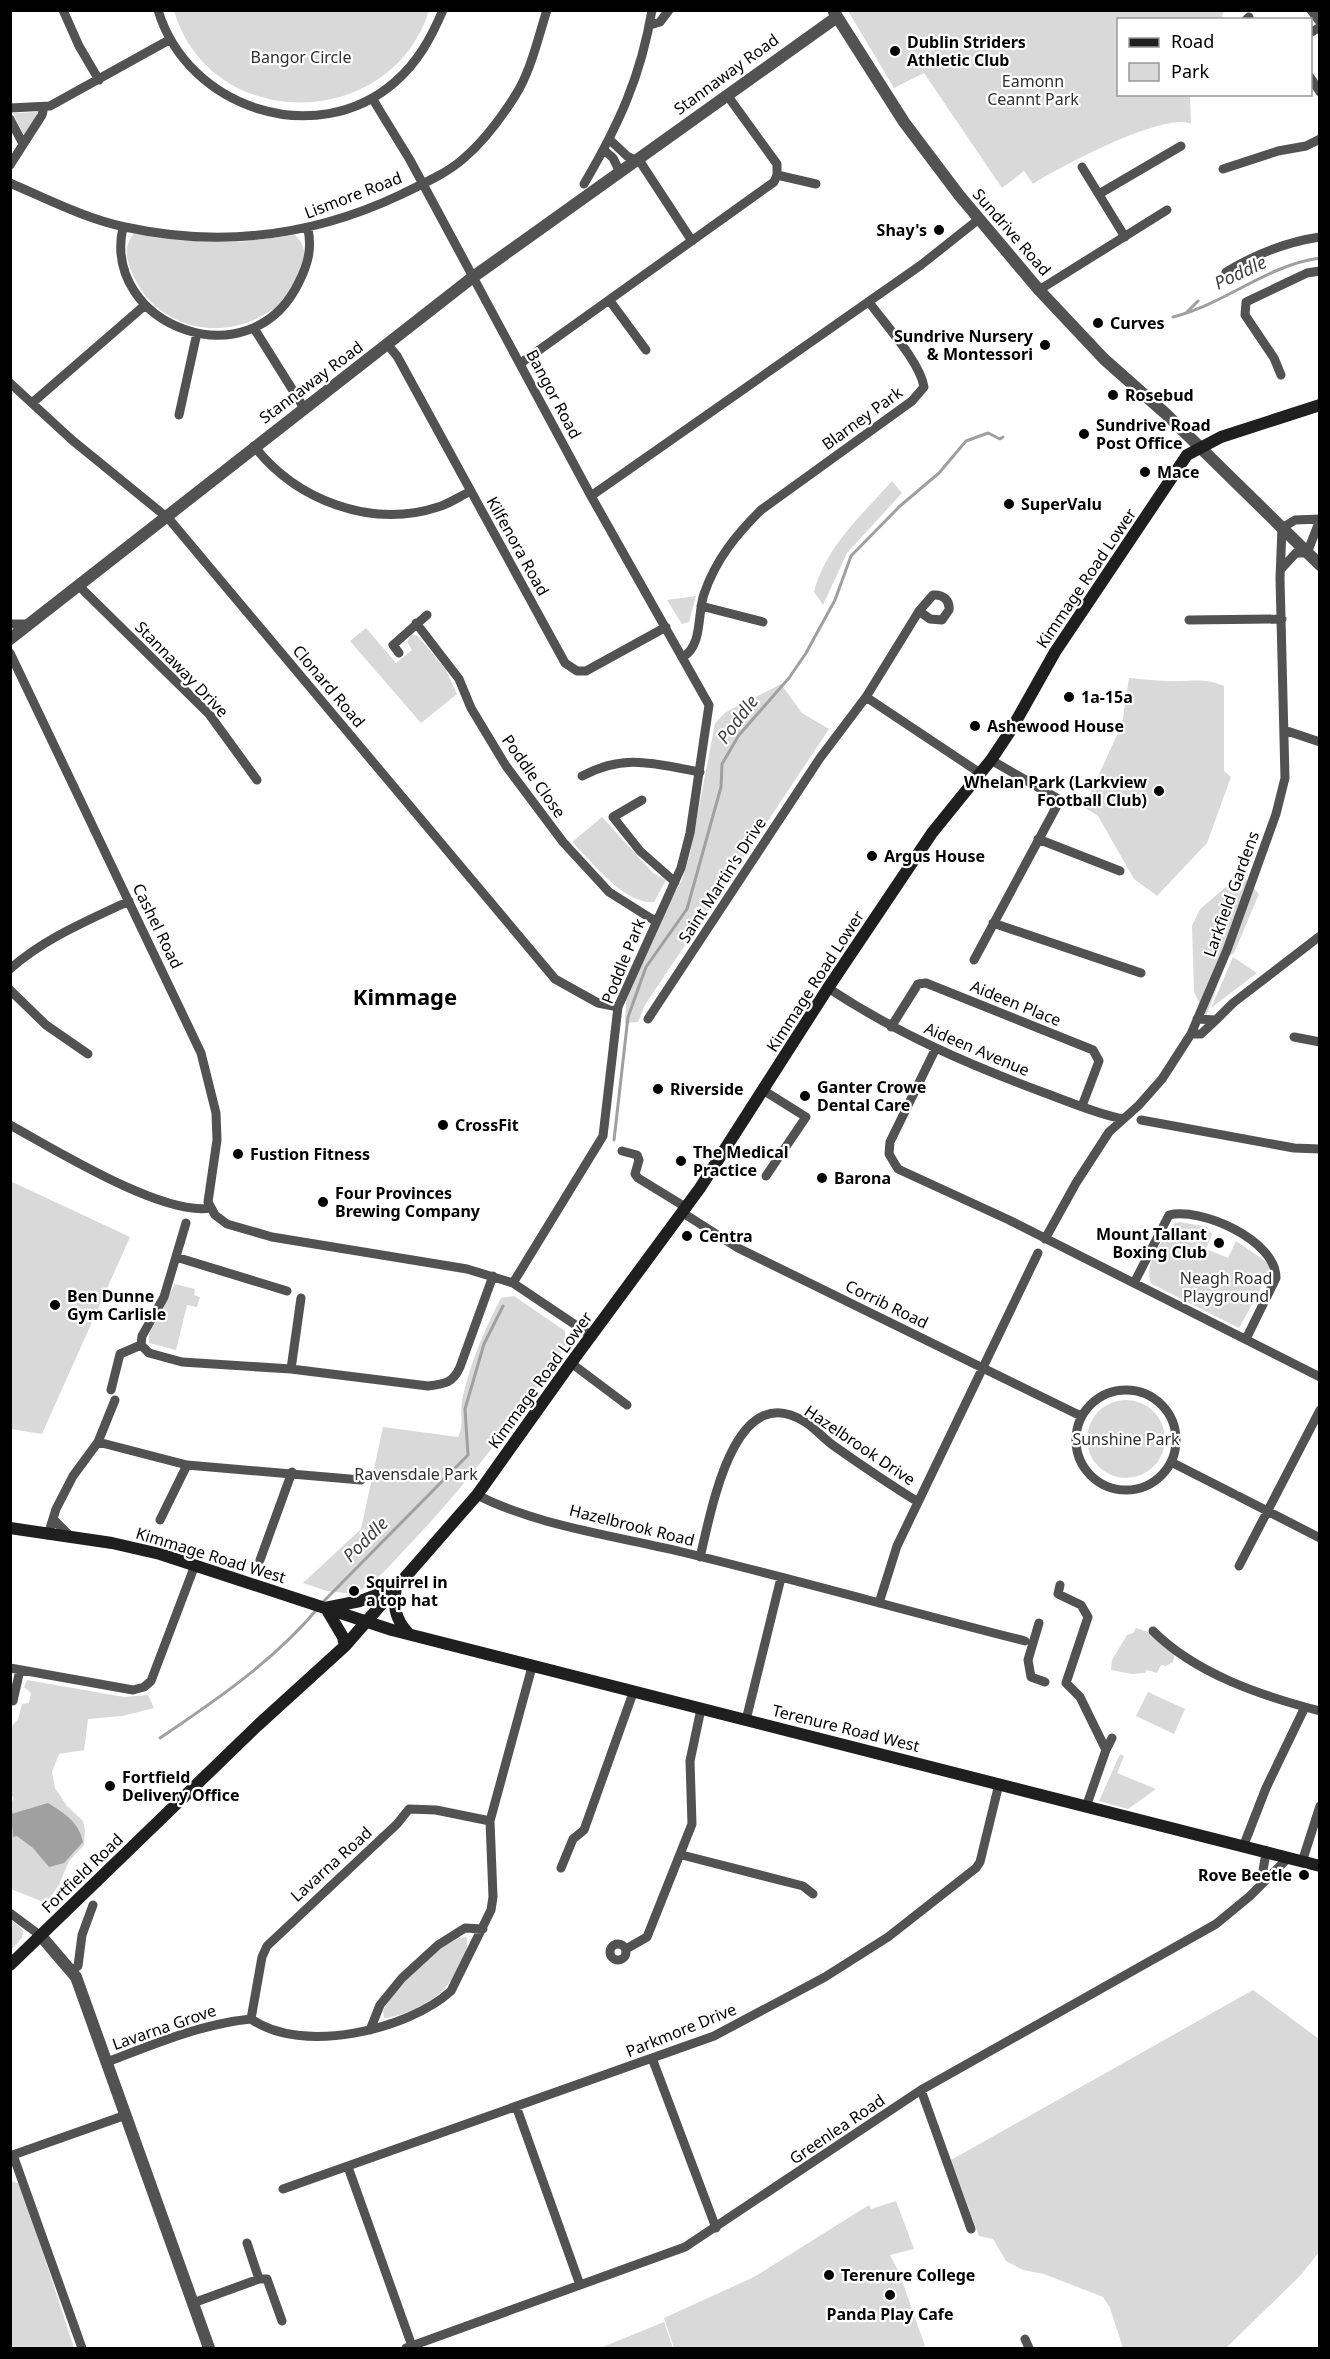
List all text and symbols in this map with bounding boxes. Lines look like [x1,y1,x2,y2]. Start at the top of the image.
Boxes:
legend [1117,18,1312,96]
street label: Stannaway Road [669,28,783,120]
text: Road [1171,29,1214,53]
place label: Dublin Striders Athletic Club [907,31,1026,71]
marker: Dublin Striders Athletic Club [888,44,902,58]
park label: Bangor Circle [251,46,351,68]
text: Park [1171,59,1209,83]
park label: Eamonn Ceannt Park [987,70,1079,110]
street label: Lismore Road [301,166,405,224]
street label: Sundrive Road [968,184,1056,280]
place label: Shay's [877,219,927,241]
marker: Shay's [932,223,946,237]
water label: Poddle [1210,250,1270,294]
place label: Curves [1110,312,1165,334]
marker: Curves [1091,316,1105,330]
place label: Sundrive Nursery & Montessori [894,325,1034,365]
street label: Stannaway Road [255,336,367,428]
marker: Sundrive Nursery & Montessori [1038,338,1052,352]
street label: Bangor Road [521,346,587,442]
street label: Blarney Park [817,381,907,455]
place label: Rosebud [1125,384,1194,406]
marker: Rosebud [1106,388,1120,402]
place label: Sundrive Road Post Office [1096,414,1211,454]
marker: Sundrive Road Post Office [1077,427,1091,441]
place label: Mace [1157,461,1199,483]
marker: Mace [1138,465,1152,479]
street label: Kilfenora Road [482,493,554,599]
place label: SuperValu [1021,493,1102,515]
marker: SuperValu [1002,497,1016,511]
street label: Kimmage Road Lower [1031,503,1141,652]
street label: Stannaway Drive [130,616,234,722]
street label: Clonard Road [288,640,370,732]
place label: 1a-15a [1081,686,1133,708]
water label: Poddle [711,690,763,748]
marker: 1a-15a [1062,690,1076,704]
place label: Ashewood House [987,715,1124,737]
marker: Ashewood House [968,719,982,733]
street label: Poddle Close [497,730,571,822]
place label: Whelan Park (Larkview Football Club) [964,771,1147,811]
marker: Whelan Park (Larkview Football Club) [1152,784,1166,798]
street label: Saint Martin's Drive [673,813,771,947]
street label: Larkfield Gardens [1198,828,1264,960]
place label: Argus House [884,845,985,867]
marker: Argus House [865,849,879,863]
street label: Cashel Road [128,880,188,972]
street label: Kimmage Road Lower [761,906,869,1056]
street label: Poddle Park [596,915,650,1007]
street label: Aideen Place [967,975,1065,1031]
district label: Kimmage [353,981,457,1011]
street label: Aideen Avenue [921,1017,1033,1081]
place label: Ganter Crowe Dental Care [817,1076,926,1116]
place label: Riverside [670,1078,744,1100]
marker: Riverside [651,1082,665,1096]
marker: Ganter Crowe Dental Care [798,1089,812,1103]
place label: CrossFit [455,1114,519,1136]
marker: CrossFit [436,1118,450,1132]
place label: The Medical Practice [693,1141,789,1181]
place label: Fustion Fitness [250,1143,370,1165]
marker: Fustion Fitness [231,1147,245,1161]
marker: The Medical Practice [674,1154,688,1168]
place label: Barona [834,1167,891,1189]
marker: Barona [815,1171,829,1185]
place label: Four Provinces Brewing Company [335,1182,481,1222]
marker: Four Provinces Brewing Company [316,1195,330,1209]
place label: Mount Tallant Boxing Club [1096,1223,1207,1263]
place label: Centra [699,1225,753,1247]
marker: Centra [680,1229,694,1243]
marker: Mount Tallant Boxing Club [1212,1236,1226,1250]
park label: Neagh Road Playground [1180,1267,1272,1307]
street label: Corrib Road [842,1274,932,1334]
place label: Ben Dunne Gym Carlisle [67,1285,166,1325]
marker: Ben Dunne Gym Carlisle [48,1298,62,1312]
street label: Kimmage Road Lower [483,1307,597,1453]
street label: Hazelbrook Drive [800,1400,920,1490]
park label: Sunshine Park [1072,1428,1180,1450]
park label: Ravensdale Park [354,1463,478,1485]
street label: Hazelbrook Road [567,1499,697,1551]
water label: Poddle [337,1511,393,1567]
street label: Kimmage Road West [133,1522,289,1588]
place label: Squirrel in a top hat [366,1571,448,1611]
marker: Squirrel in a top hat [347,1584,361,1598]
street label: Terenure Road West [770,1699,922,1757]
place label: Fortfield Delivery Office [122,1766,240,1806]
marker: Fortfield Delivery Office [103,1779,117,1793]
street label: Lavarna Road [286,1822,376,1906]
street label: Fortfield Road [36,1828,128,1918]
place label: Rove Beetle [1198,1864,1292,1886]
marker: Rove Beetle [1297,1868,1311,1882]
street label: Parkmore Drive [622,1998,740,2062]
street label: Lavarna Grove [109,1999,219,2055]
street label: Greenlea Road [785,2089,889,2169]
place label: Terenure College [841,2264,975,2286]
marker: Terenure College [822,2268,836,2282]
marker: Panda Play Cafe [883,2288,897,2302]
place label: Panda Play Cafe [827,2303,953,2325]

